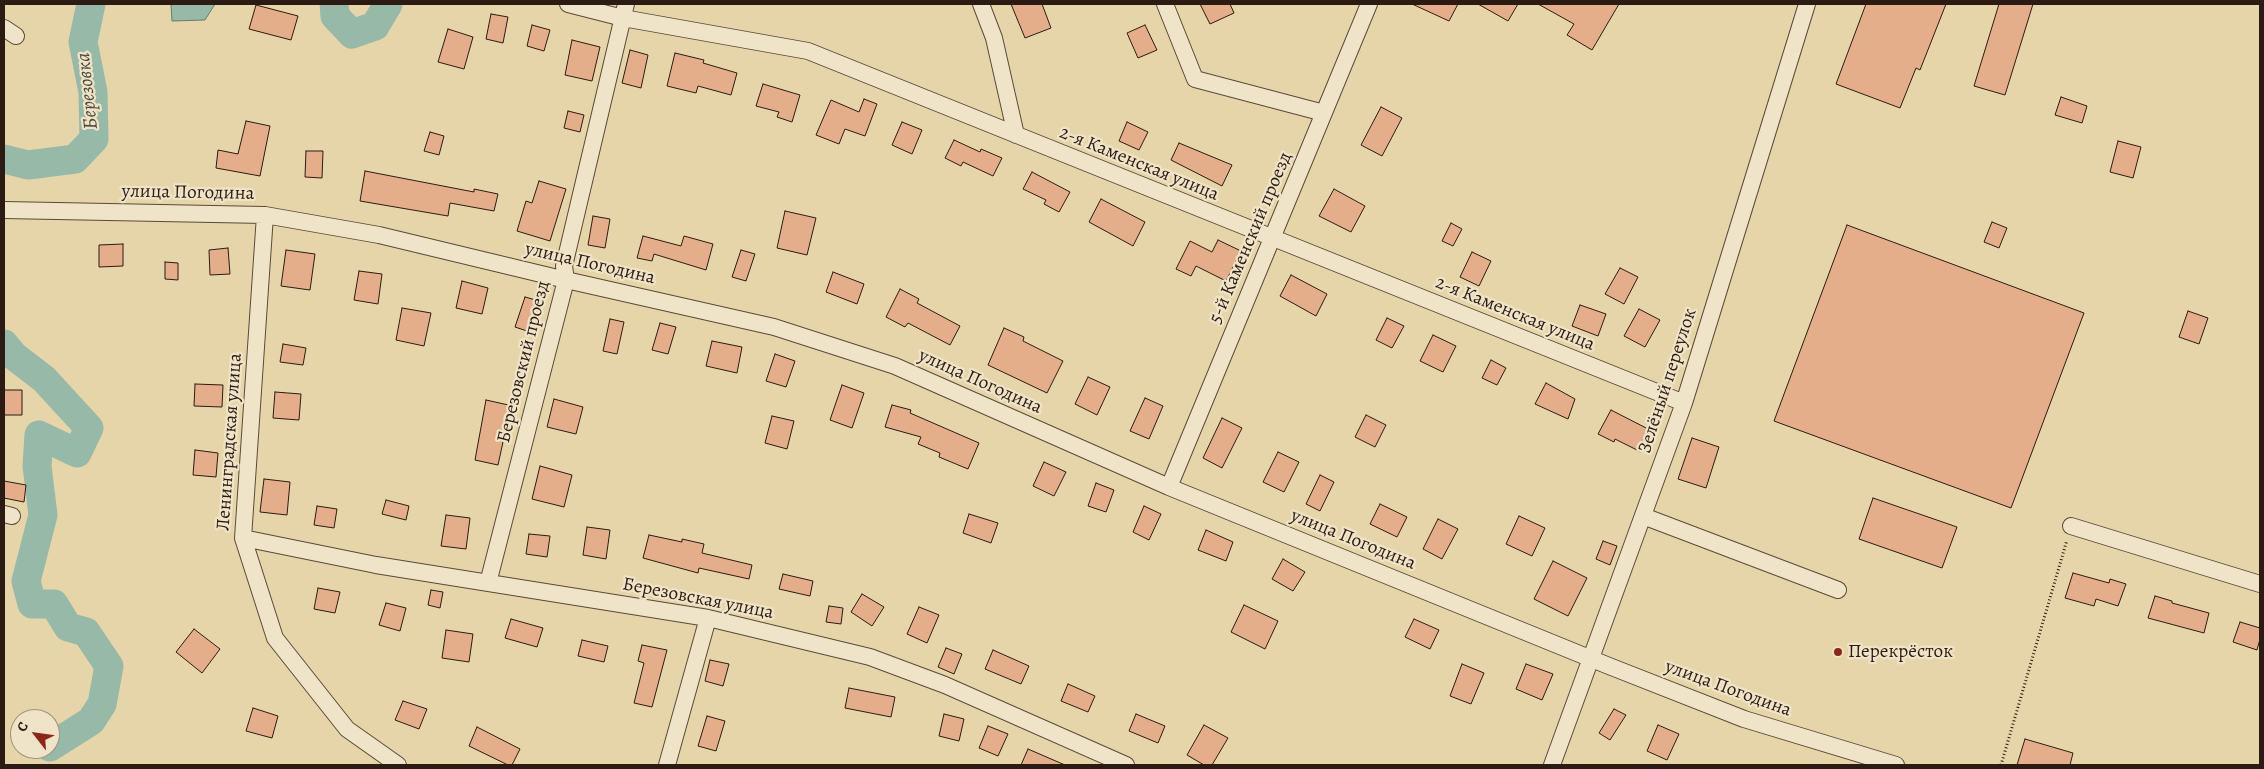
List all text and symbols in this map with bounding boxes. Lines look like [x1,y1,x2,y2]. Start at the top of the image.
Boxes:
water label: Березовка [72,51,104,131]
street label: 2-я Каменская улица [1056,122,1222,206]
street label: 5-й Каменский проезд [1205,149,1297,327]
street label: улица Погодина [121,180,255,206]
street label: улица Погодина [523,238,657,290]
street label: 2-я Каменская улица [1432,272,1598,356]
street label: Березовский проезд [493,279,555,445]
street label: Зелёный переулок [1634,306,1702,456]
street label: улица Погодина [915,345,1045,419]
street label: Ленинградская улица [212,353,248,531]
street label: улица Погодина [1287,505,1419,575]
street label: Березовская улица [621,573,775,625]
place label: Перекрёсток [1848,641,1953,663]
marker: Перекрёсток [1832,646,1844,658]
street label: улица Погодина [1662,656,1794,722]
north arrow [10,709,60,759]
text: С [12,718,33,735]

